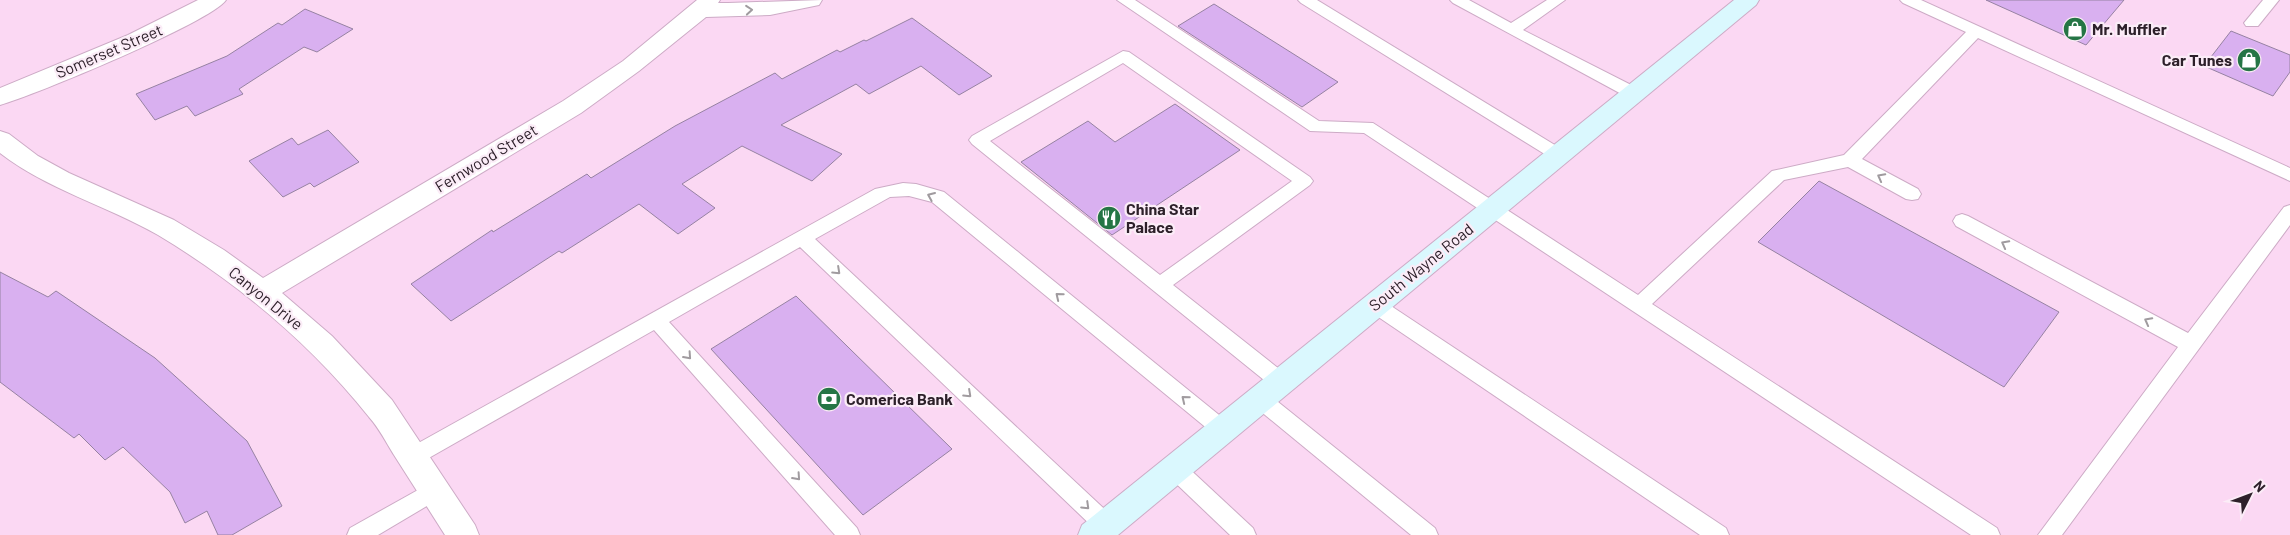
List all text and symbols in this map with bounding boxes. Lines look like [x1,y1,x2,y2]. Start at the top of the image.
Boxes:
one-way arrow [746,4,754,15]
shop icon: Mr. Muffler [2062,16,2088,42]
street label: Somerset Street [52,19,165,82]
place label: Mr. Muffler [2092,19,2167,38]
shop icon: Car Tunes [2236,47,2262,73]
place label: Car Tunes [2162,50,2232,69]
street label: Fernwood Street [431,120,540,195]
one-way arrow [1878,173,1887,183]
one-way arrow [927,191,936,202]
place label: China Star Palace [1126,199,1199,236]
restaurant icon: China Star Palace [1096,205,1122,231]
street label: South Wayne Road [1365,219,1477,314]
one-way arrow [2002,240,2011,250]
street label: Canyon Drive [226,262,307,333]
one-way arrow [831,265,840,274]
one-way arrow [1055,293,1064,302]
one-way arrow [2145,317,2154,327]
one-way arrow [683,350,692,359]
bank icon: Comerica Bank [816,386,842,412]
one-way arrow [962,388,971,397]
place label: Comerica Bank [846,389,953,408]
one-way arrow [1181,395,1190,404]
north arrow [2225,470,2275,520]
one-way arrow [791,471,800,480]
text: N [2251,477,2269,495]
one-way arrow [1080,500,1089,509]

